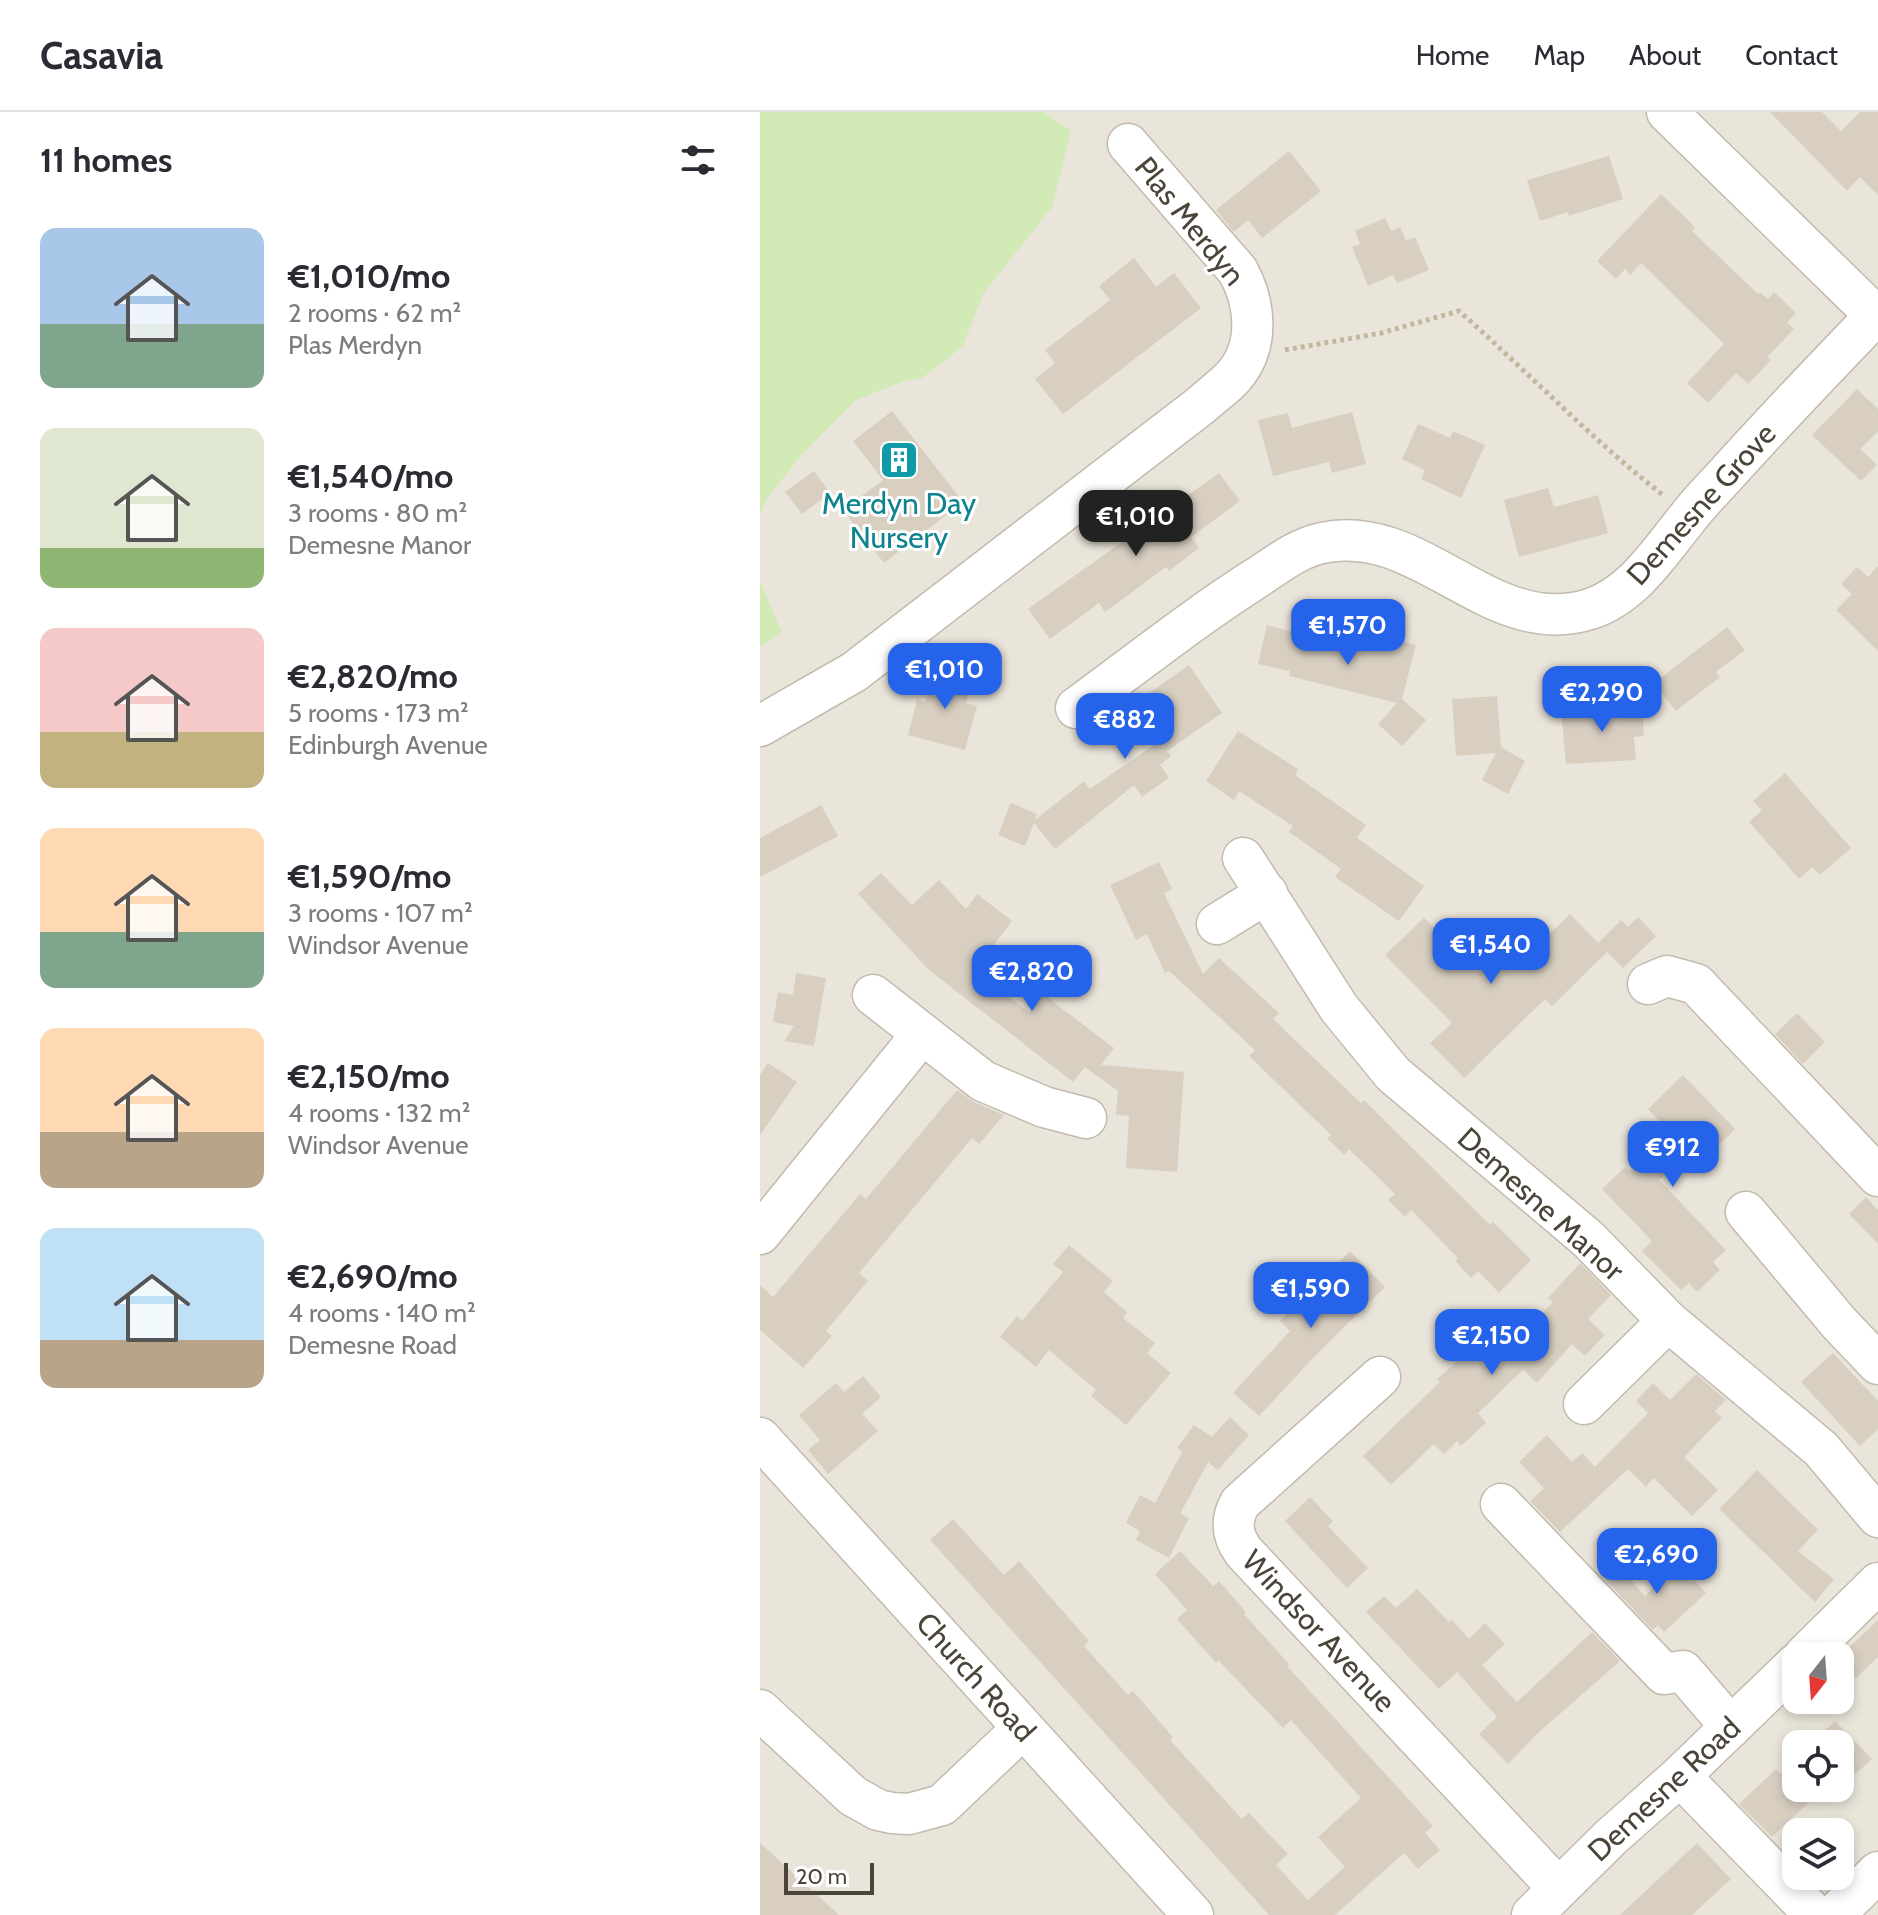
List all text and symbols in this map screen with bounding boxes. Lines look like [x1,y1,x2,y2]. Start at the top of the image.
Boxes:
text: Casavia [40,32,163,79]
text: Home [1416,38,1489,72]
text: Map [1533,38,1585,72]
text: About [1629,38,1701,72]
text: Contact [1745,38,1838,72]
icon: filters [676,138,720,182]
text: 11 homes [40,139,172,181]
street label: Plas Merdyn [1127,149,1253,293]
text: €1,010/mo [288,255,450,297]
icon: home [104,260,200,356]
text: 2 rooms · 62 m² [288,297,461,329]
text: Plas Merdyn [288,329,422,361]
street label: Demesne Grove [1619,415,1783,593]
building icon: Merdyn Day Nursery [878,439,920,481]
text: €1,540/mo [288,455,453,497]
icon: home [104,460,200,556]
place label: Merdyn Day Nursery [822,485,976,556]
pin: €1,010 [1071,490,1201,558]
text: 3 rooms · 80 m² [288,497,467,529]
text: €1,010 [1097,500,1175,532]
text: Demesne Manor [288,529,471,561]
pin: €1,570 [1283,599,1413,667]
text: €1,570 [1309,609,1387,641]
pin: €1,010 [880,643,1010,711]
text: €1,010 [906,653,984,685]
text: €2,820/mo [288,655,458,697]
icon: home [104,660,200,756]
pin: €2,290 [1537,666,1667,734]
text: €2,290 [1560,676,1644,708]
pin: €882 [1078,693,1172,761]
text: 5 rooms · 173 m² [288,697,469,729]
text: €882 [1094,703,1156,735]
text: Edinburgh Avenue [288,729,488,761]
text: €1,590/mo [288,855,451,897]
icon: home [104,860,200,956]
text: 3 rooms · 107 m² [288,897,473,929]
pin: €1,540 [1426,918,1556,986]
text: €1,540 [1451,928,1531,960]
text: Windsor Avenue [288,929,469,961]
pin: €2,820 [967,945,1097,1013]
text: €2,820 [990,955,1074,987]
text: €2,150/mo [288,1055,450,1097]
icon: home [104,1060,200,1156]
text: 4 rooms · 132 m² [288,1097,470,1129]
street label: Demesne Manor [1450,1120,1632,1289]
pin: €912 [1626,1121,1720,1189]
text: Windsor Avenue [288,1129,469,1161]
text: €912 [1646,1131,1700,1163]
text: €2,690/mo [288,1255,458,1297]
icon: home [104,1260,200,1356]
pin: €1,590 [1246,1262,1376,1330]
text: €1,590 [1271,1272,1351,1304]
text: 4 rooms · 140 m² [288,1297,476,1329]
pin: €2,150 [1427,1309,1557,1377]
text: €2,150 [1453,1319,1531,1351]
text: Demesne Road [288,1329,457,1361]
pin: €2,690 [1592,1528,1722,1596]
text: €2,690 [1615,1538,1699,1570]
street label: Windsor Avenue [1234,1542,1404,1720]
street label: Church Road [908,1605,1044,1749]
north arrow [1782,1642,1854,1714]
map controls [1782,1642,1854,1890]
street label: Demesne Road [1580,1709,1748,1869]
button: locate [1782,1730,1854,1802]
button: layers [1782,1818,1854,1890]
scale bar [784,1859,874,1895]
text: 20 m [796,1863,847,1890]

